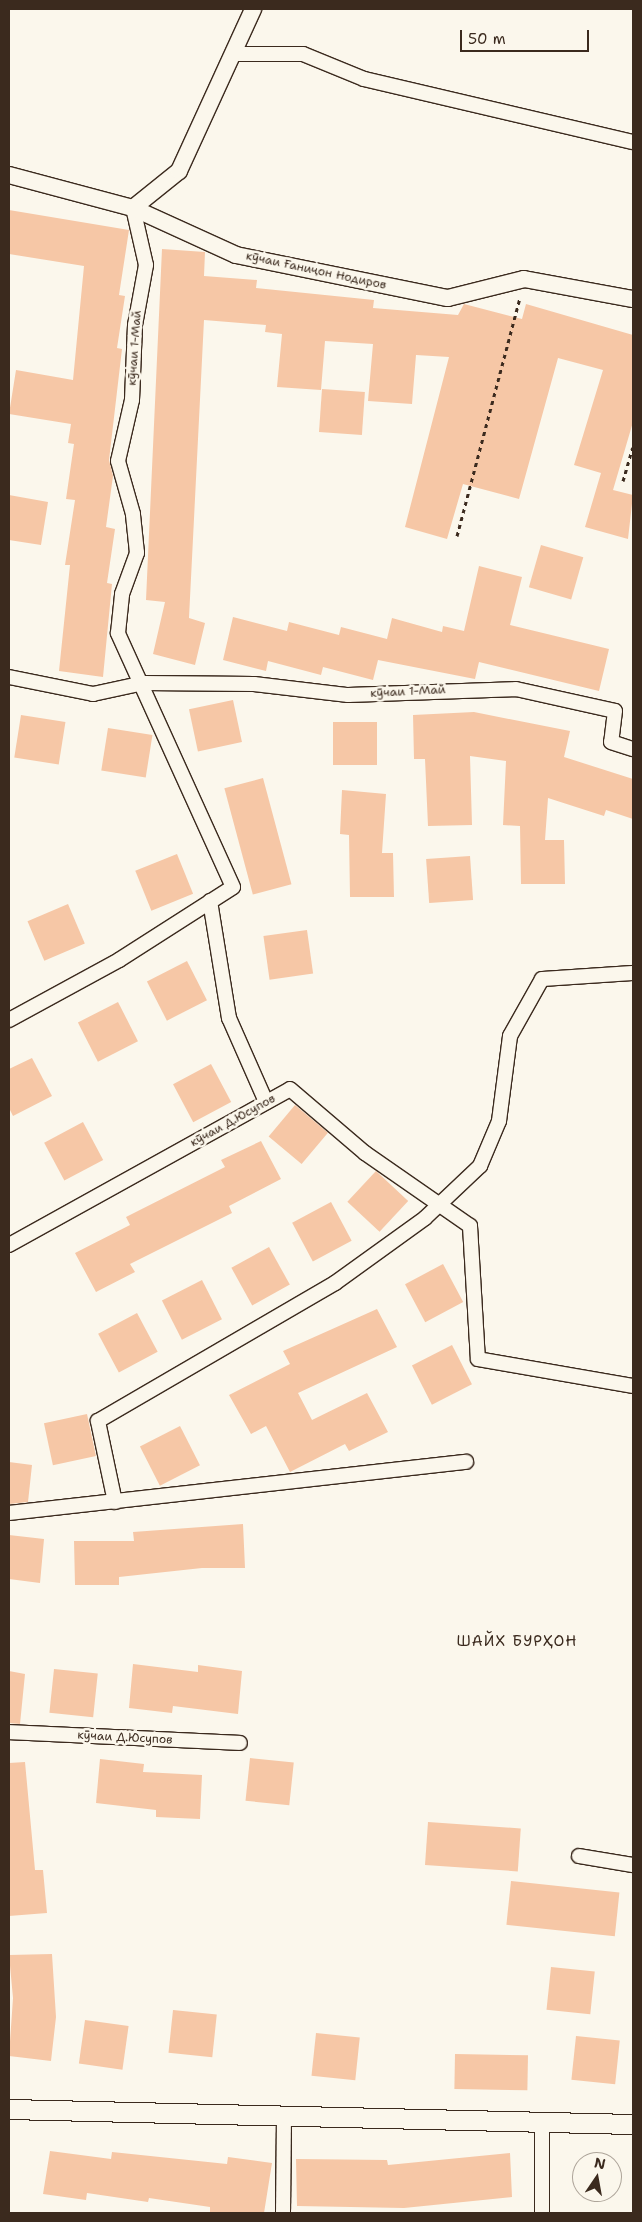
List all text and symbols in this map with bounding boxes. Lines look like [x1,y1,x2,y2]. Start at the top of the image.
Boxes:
scale bar [462,20,591,52]
text: 50 m [468,29,506,49]
street label: кӯчаи Ғаниҷон Нодиров [245,249,387,293]
street label: кӯчаи 1-Май [125,310,145,386]
street label: кӯчаи 1-Май [370,683,446,701]
street label: кӯчаи Д.Юсупов [188,1092,278,1150]
district label: ШАЙХ БУРҲОН [455,1633,579,1651]
street label: кӯчаи Д.Юсупов [77,1728,173,1748]
north arrow [572,2152,622,2202]
text: N [593,2153,607,2173]

